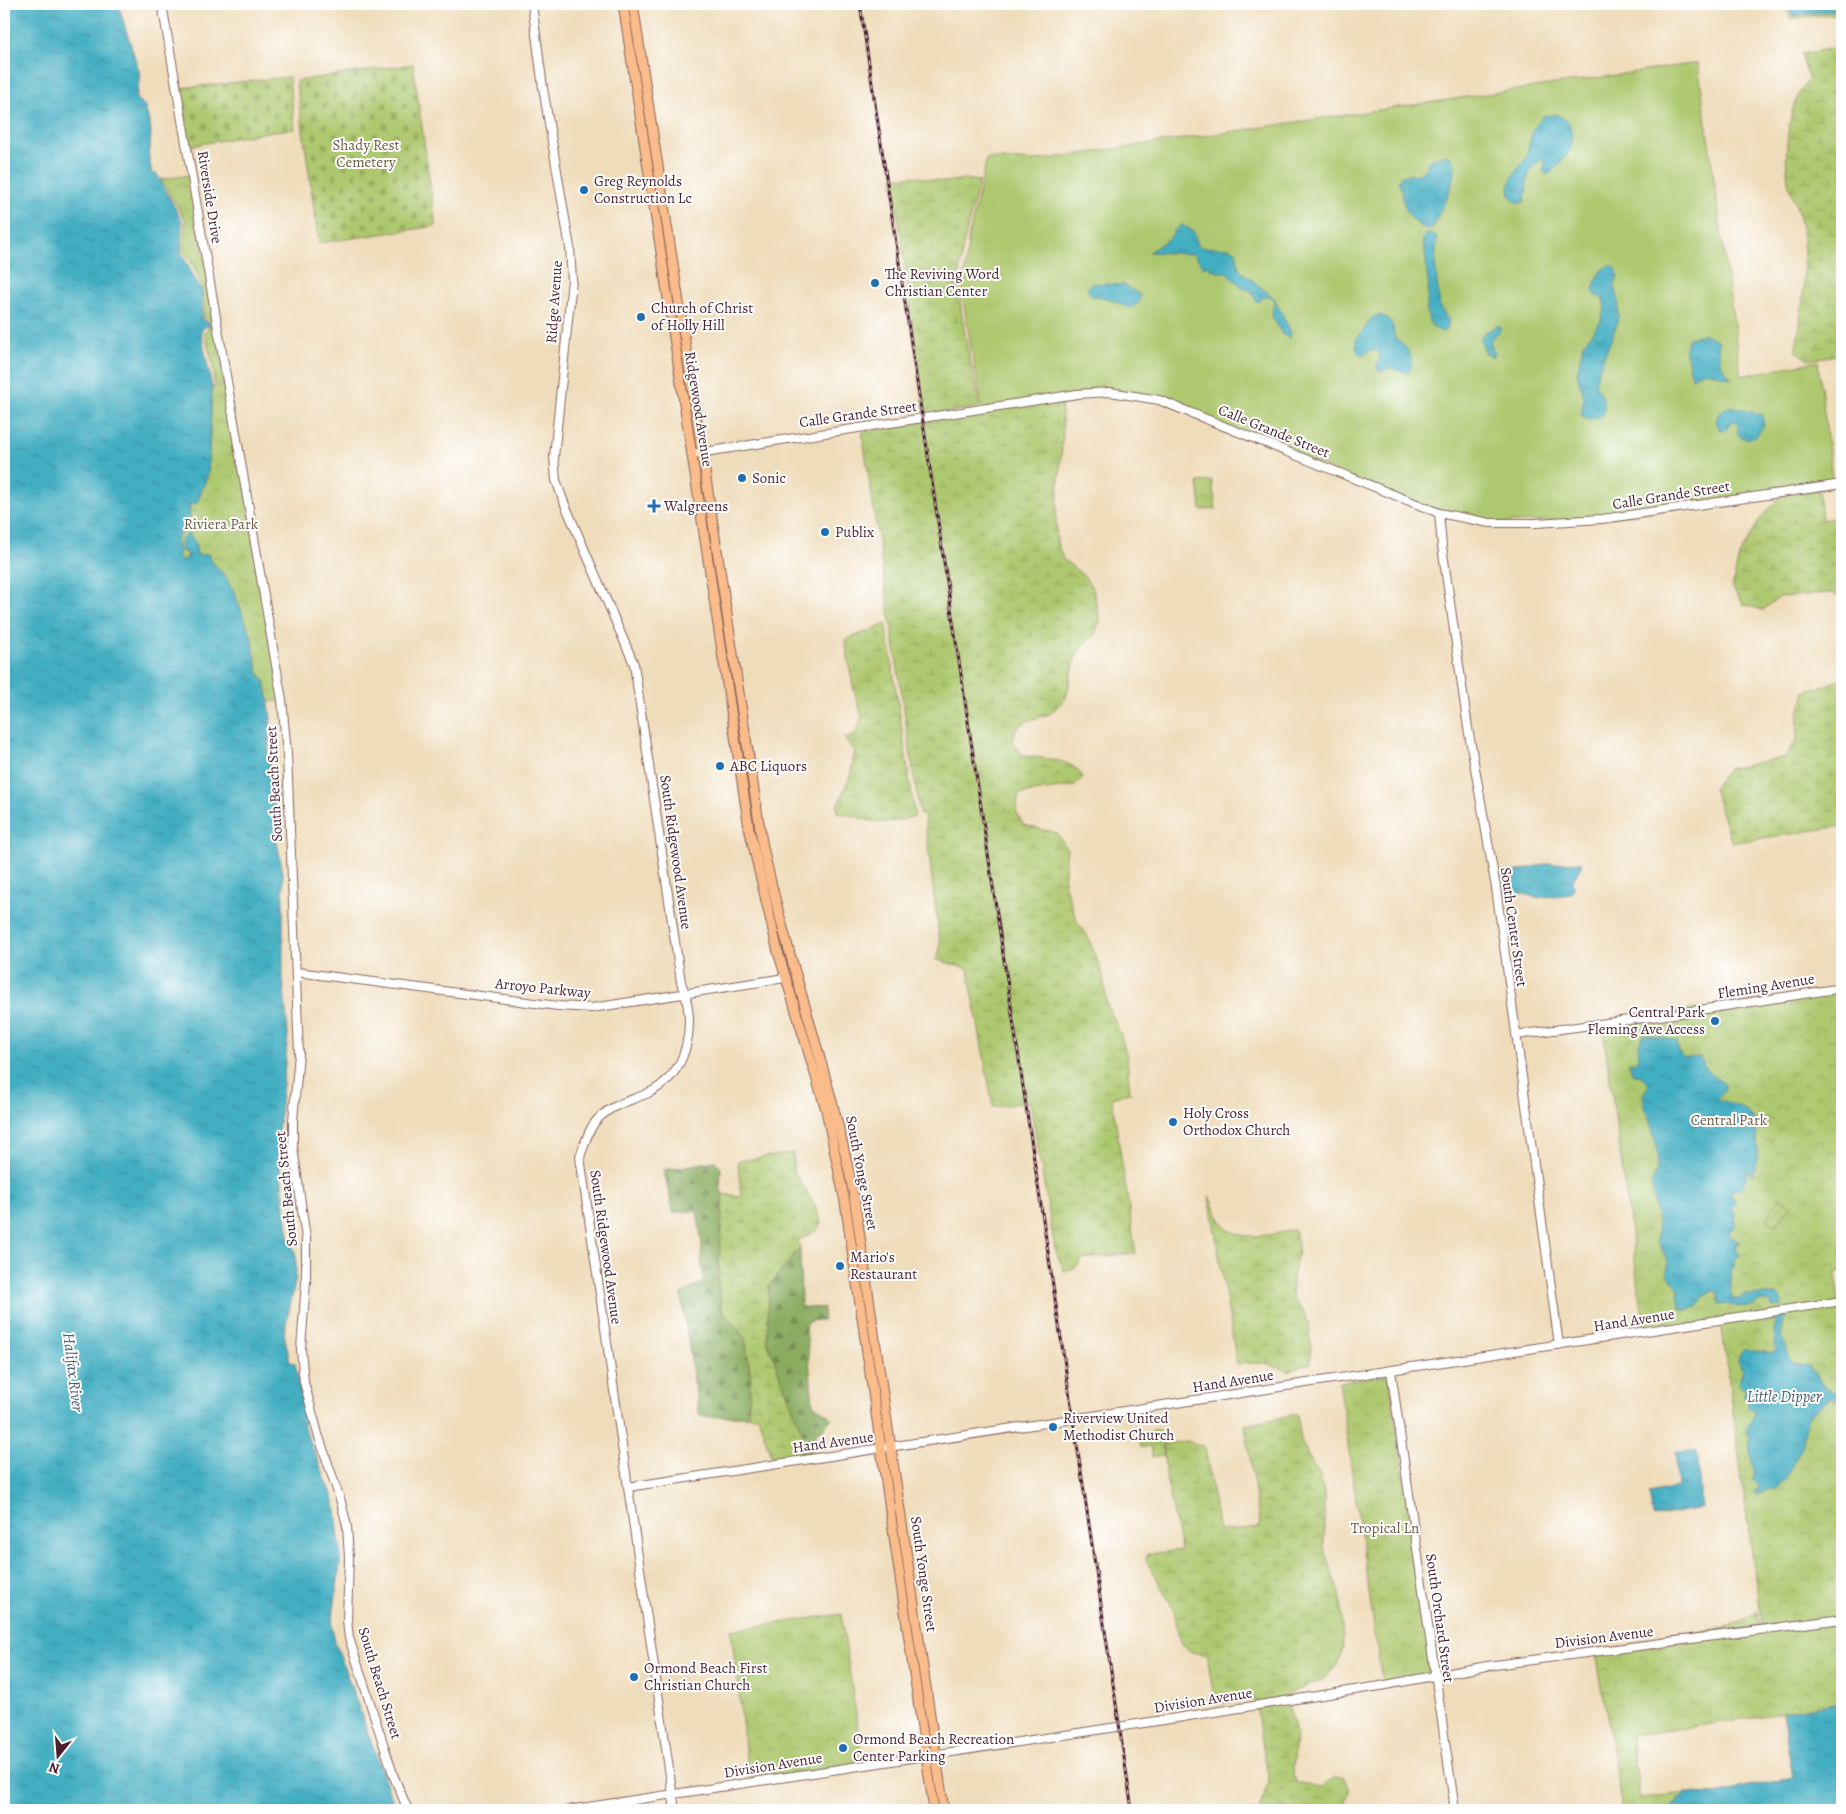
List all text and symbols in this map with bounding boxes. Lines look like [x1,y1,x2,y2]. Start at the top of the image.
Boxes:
park label: Shady Rest Cemetery [333,135,400,172]
street label: Riverside Drive [193,149,227,245]
place label: Greg Reynolds Construction Lc [594,171,692,208]
marker: Greg Reynolds Construction Lc [578,184,590,196]
street label: Ridge Avenue [541,260,567,344]
place label: The Reviving Word Christian Center [885,264,1000,301]
marker: The Reviving Word Christian Center [869,277,881,289]
place label: Church of Christ of Holly Hill [651,298,753,335]
marker: Church of Christ of Holly Hill [635,311,647,323]
street label: Ridgewood Avenue [680,350,718,468]
street label: Calle Grande Street [798,396,918,432]
street label: Calle Grande Street [1215,400,1333,462]
place label: Sonic [752,468,786,488]
marker: Sonic [736,472,748,484]
street label: Calle Grande Street [1611,476,1731,514]
place label: Walgreens [663,496,728,516]
marker: Walgreens [648,500,660,512]
park label: Riviera Park [184,514,259,534]
place label: Publix [835,522,874,542]
marker: Publix [819,526,831,538]
street label: South Beach Street [261,726,287,842]
place label: ABC Liquors [729,756,807,776]
marker: ABC Liquors [714,760,726,772]
street label: South Ridgewood Avenue [655,774,697,931]
street label: South Center Street [1496,866,1532,988]
street label: Fleming Avenue [1716,968,1816,1004]
street label: Arroyo Parkway [493,973,592,1003]
place label: Central Park Fleming Ave Access [1587,1002,1706,1039]
marker: Central Park Fleming Ave Access [1709,1015,1721,1027]
place label: Holy Cross Orthodox Church [1183,1103,1290,1140]
park label: Central Park [1691,1110,1768,1130]
street label: South Yonge Street [841,1114,883,1232]
marker: Holy Cross Orthodox Church [1167,1116,1179,1128]
street label: South Beach Street [270,1130,302,1248]
street label: South Ridgewood Avenue [585,1169,627,1326]
place label: Mario's Restaurant [850,1247,917,1284]
marker: Mario's Restaurant [834,1260,846,1272]
street label: Hand Avenue [1592,1304,1676,1336]
water label: Halifax River [57,1331,89,1413]
street label: Hand Avenue [1191,1365,1275,1397]
water label: Little Dipper [1747,1386,1822,1408]
place label: Riverview United Methodist Church [1063,1408,1174,1445]
marker: Riverview United Methodist Church [1047,1421,1059,1433]
street label: Hand Avenue [791,1426,875,1458]
street label: South Yonge Street [906,1515,942,1633]
park label: Tropical Ln [1351,1518,1419,1538]
street label: South Orchard Street [1421,1552,1459,1684]
street label: Division Avenue [1554,1621,1655,1653]
street label: South Beach Street [353,1625,407,1741]
place label: Ormond Beach First Christian Church [644,1658,768,1695]
marker: Ormond Beach First Christian Church [628,1671,640,1683]
street label: Division Avenue [1152,1682,1254,1718]
place label: Ormond Beach Recreation Center Parking [853,1729,1014,1766]
north arrow [32,1732,82,1782]
marker: Ormond Beach Recreation Center Parking [837,1742,849,1754]
street label: Division Avenue [722,1747,824,1783]
text: N [47,1757,62,1779]

